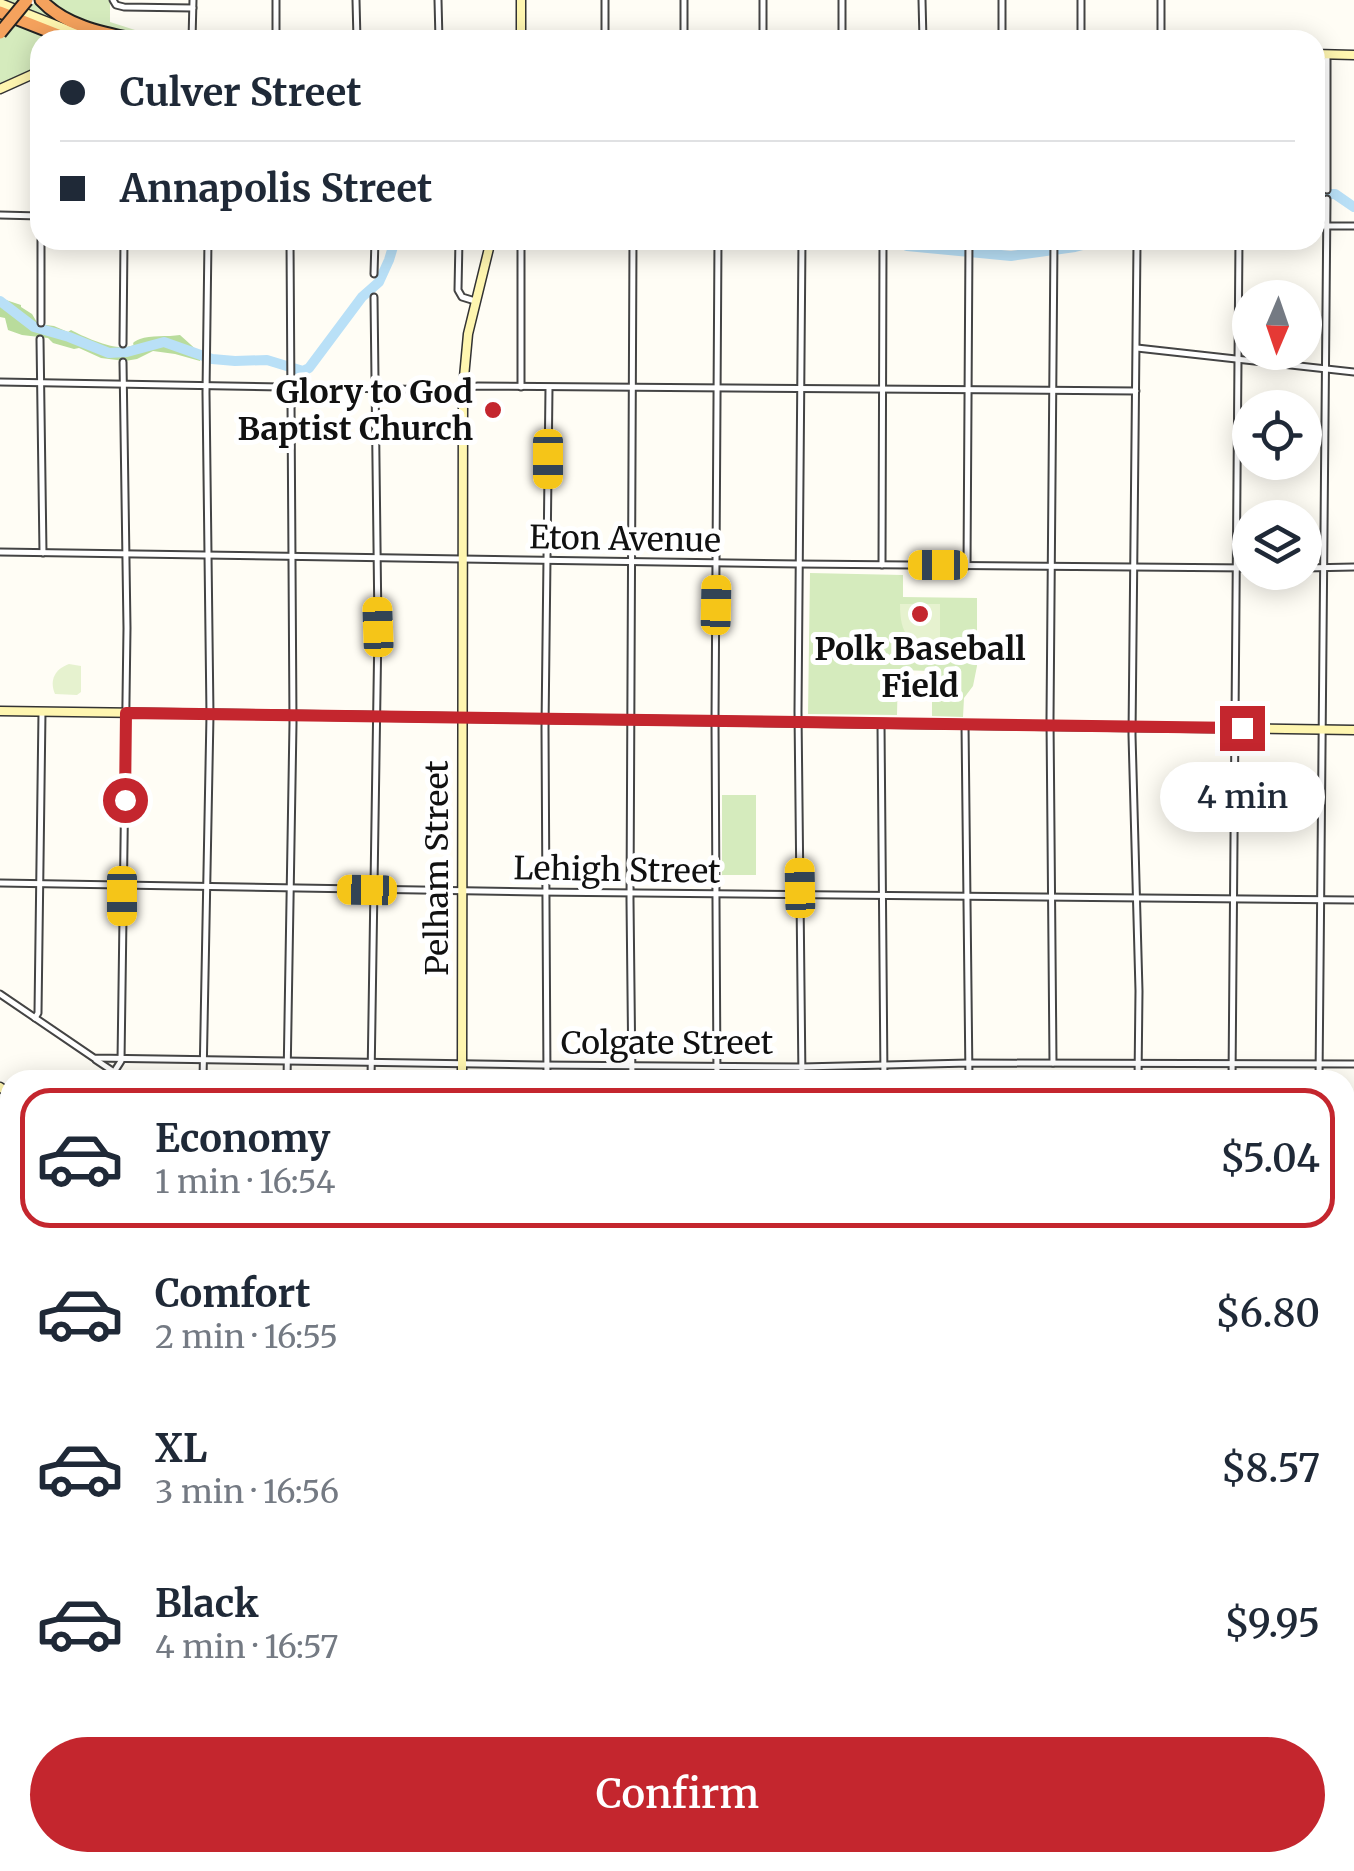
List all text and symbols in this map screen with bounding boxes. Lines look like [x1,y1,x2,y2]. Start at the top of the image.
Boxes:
text: Culver Street [120,69,362,116]
text: Annapolis Street [120,165,432,212]
north arrow [1232,280,1322,370]
map controls [1232,280,1322,590]
place label: Glory to God Baptist Church [238,372,473,449]
button: locate [1232,390,1322,480]
marker: Glory to God Baptist Church [482,399,504,421]
car [533,429,563,489]
button: layers [1232,500,1322,590]
street label: Eton Avenue [529,517,721,561]
car [908,550,968,580]
car [700,575,732,635]
car [362,596,394,658]
marker: Polk Baseball Field [909,603,931,625]
place label: Polk Baseball Field [814,629,1026,706]
route end [1220,706,1265,751]
street label: Pelham Street [417,760,457,976]
callout: 4 min [1160,763,1324,833]
text: 4 min [1197,777,1288,817]
route start [103,778,148,823]
street label: Lehigh Street [513,848,721,892]
car [784,858,816,918]
car [107,866,137,926]
car [337,874,397,906]
street label: Colgate Street [561,1023,774,1063]
icon: car [35,1113,125,1203]
text: Economy [155,1115,330,1162]
text: $5.04 [1220,1135,1320,1182]
text: 1 min · 16:54 [155,1162,336,1202]
icon: car [35,1268,125,1358]
text: Comfort [155,1270,311,1317]
text: $6.80 [1215,1290,1320,1337]
text: 2 min · 16:55 [155,1317,338,1357]
icon: car [35,1423,125,1513]
text: XL [155,1425,207,1472]
text: $8.57 [1221,1445,1320,1492]
text: 3 min · 16:56 [155,1472,339,1512]
icon: car [35,1578,125,1668]
text: Black [155,1580,259,1627]
text: $9.95 [1224,1600,1320,1647]
text: 4 min · 16:57 [155,1627,339,1667]
button: Confirm [30,1737,1325,1852]

